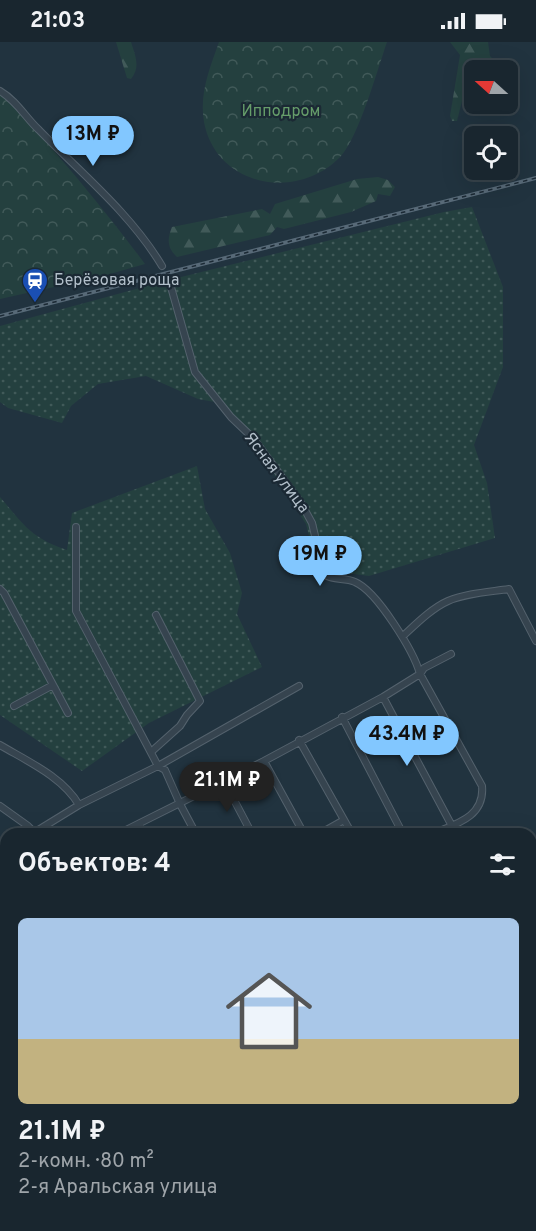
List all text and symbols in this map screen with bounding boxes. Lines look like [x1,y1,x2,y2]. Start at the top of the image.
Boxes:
text: 21:03 [30,8,85,35]
north arrow [464,60,518,114]
map controls [464,60,518,180]
park label: Ипподром [242,102,320,122]
pin: 13M ₽ [51,116,135,167]
text: 13M ₽ [66,122,120,148]
button: locate [464,126,518,180]
station icon: Берёзовая роща [20,266,50,304]
place label: Берёзовая роща [54,271,179,291]
street label: Ясная улица [239,429,313,517]
pin: 19M ₽ [278,536,362,587]
text: 19M ₽ [293,542,347,568]
pin: 43.4M ₽ [352,716,462,767]
text: 43.4M ₽ [369,722,445,748]
pin: 21.1M ₽ [172,762,282,813]
text: 21.1M ₽ [193,768,261,794]
text: Объектов: 4 [18,848,171,881]
icon: filters [486,848,519,881]
icon: home [215,957,323,1065]
text: 21.1M ₽ [18,1116,106,1149]
text: 2-комн. · 80 m² [18,1149,154,1175]
text: 2-я Аральская улица [18,1175,217,1201]

